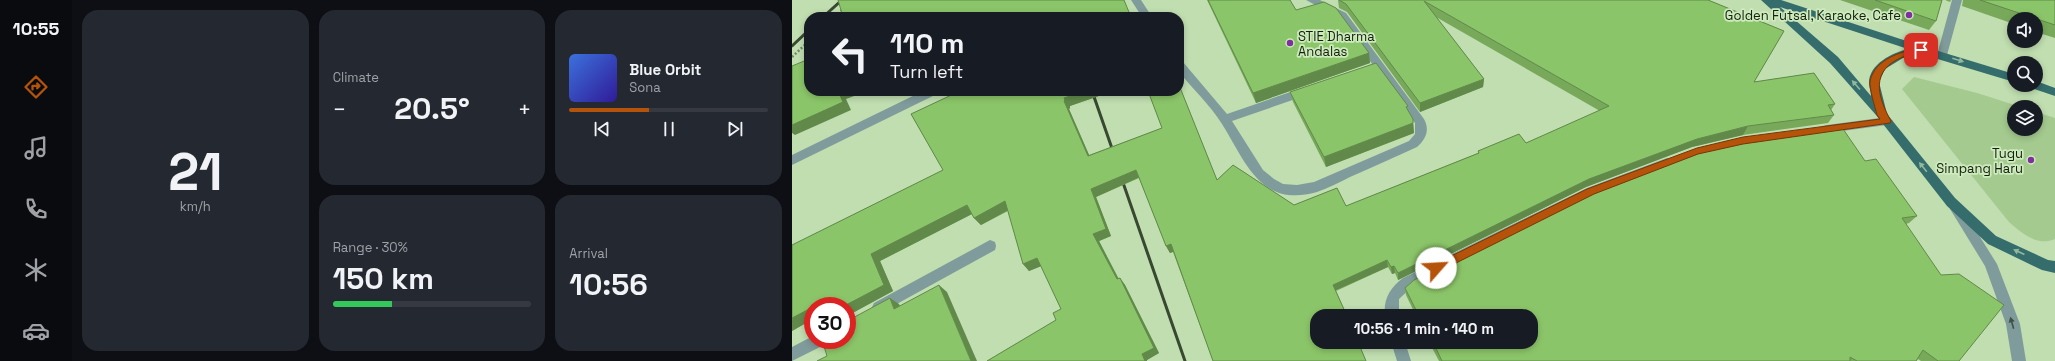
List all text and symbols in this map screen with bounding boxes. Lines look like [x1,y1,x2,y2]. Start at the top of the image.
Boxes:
place label: Golden Futsal, Karaoke, Cafe [1725,7,1901,24]
marker: Golden Futsal, Karaoke, Cafe [1904,10,1914,20]
map controls [2007,12,2043,136]
button: sound [2007,12,2043,48]
text: 10:55 [13,17,59,40]
text: 110 m [890,25,964,61]
icon: left [824,28,876,80]
place label: STIE Dharma Andalas [1298,28,1375,60]
pin [1904,33,1938,67]
marker: STIE Dharma Andalas [1285,38,1295,48]
icon: arrive [1910,39,1932,61]
button: search [2007,56,2043,92]
one-way arrow [1952,57,1964,63]
text: Blue Orbit [629,60,701,79]
text: Turn left [890,60,963,83]
text: Climate [333,69,379,86]
icon: directions [22,73,50,101]
text: Sona [629,79,661,96]
one-way arrow [1851,80,1860,90]
text: 20.5° [394,89,470,128]
text: − [333,95,346,123]
text: + [518,95,531,123]
button: layers [2007,100,2043,136]
icon: previous [591,118,613,140]
icon: pause [658,118,680,140]
icon: next [724,118,746,140]
icon: music [22,134,50,162]
text: 21 [168,139,223,205]
place label: Tugu Simpang Haru [1936,145,2023,177]
marker: Tugu Simpang Haru [2026,155,2036,165]
one-way arrow [1919,162,1928,173]
icon: phone [22,195,50,223]
text: km/h [180,198,211,215]
text: Range · 30% [333,239,408,256]
text: Arrival [569,245,608,262]
position arrow [1415,247,1457,289]
one-way arrow [2013,249,2025,255]
icon: climate [22,256,50,284]
text: 150 km [333,259,434,298]
text: 10:56 [569,265,648,304]
speed limit sign: 30 [804,297,856,349]
one-way arrow [2009,316,2015,328]
icon: car [22,317,50,345]
text: 10:56 · 1 min · 140 m [1354,319,1494,338]

